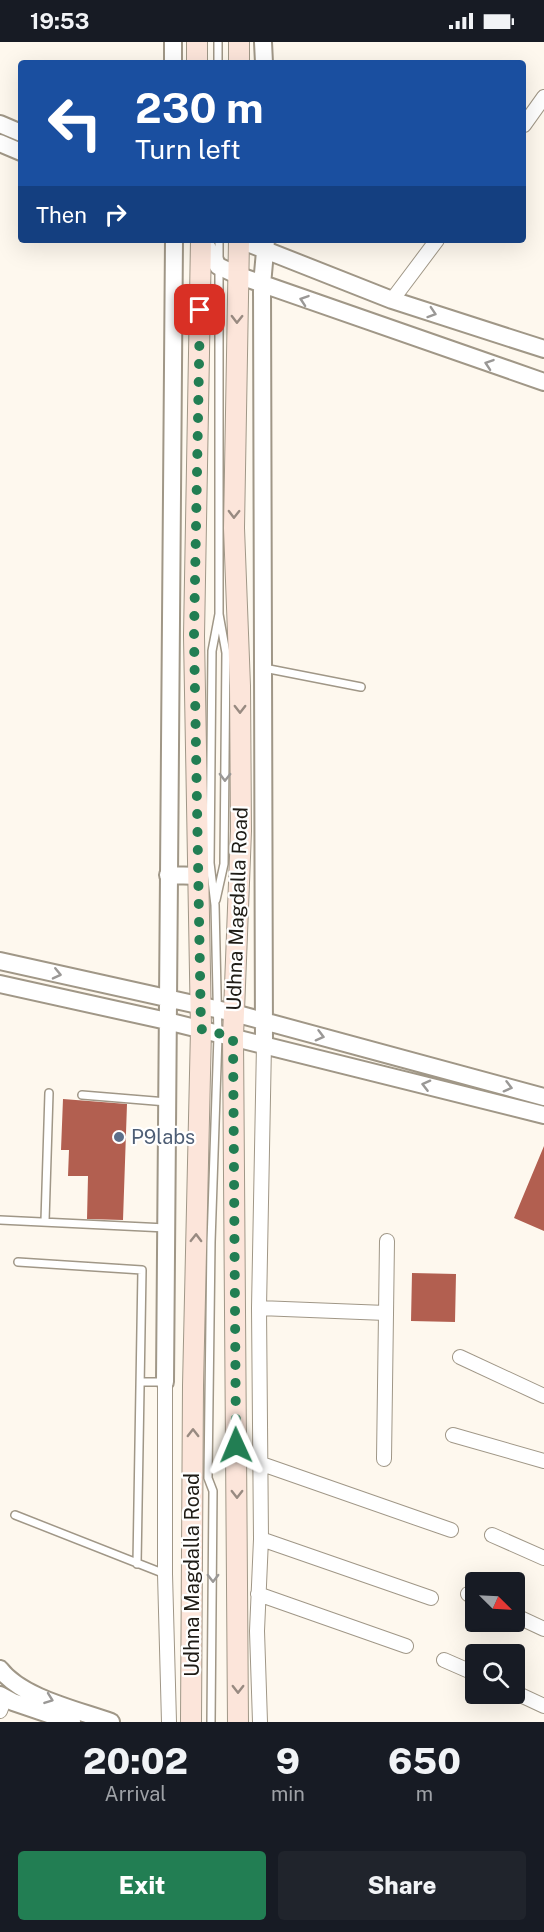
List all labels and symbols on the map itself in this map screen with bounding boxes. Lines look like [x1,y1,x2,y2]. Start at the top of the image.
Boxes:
pin [174,284,225,335]
one-way arrow [299,294,310,307]
one-way arrow [426,306,437,318]
one-way arrow [231,315,243,324]
one-way arrow [484,358,494,371]
one-way arrow [228,510,240,519]
one-way arrow [234,705,247,714]
one-way arrow [219,772,231,781]
street label: Udhna Magdalla Road [221,807,253,1011]
one-way arrow [52,966,62,979]
one-way arrow [314,1029,325,1041]
one-way arrow [421,1080,431,1093]
one-way arrow [502,1080,513,1092]
place label: P9labs [131,1125,195,1149]
marker: P9labs [112,1130,126,1144]
one-way arrow [190,1233,203,1242]
position arrow [204,1413,268,1477]
one-way arrow [187,1428,199,1437]
street label: Udhna Magdalla Road [180,1473,204,1677]
one-way arrow [231,1490,243,1499]
north arrow [465,1572,525,1632]
one-way arrow [207,1573,219,1582]
one-way arrow [232,1685,244,1694]
one-way arrow [43,1692,54,1705]

